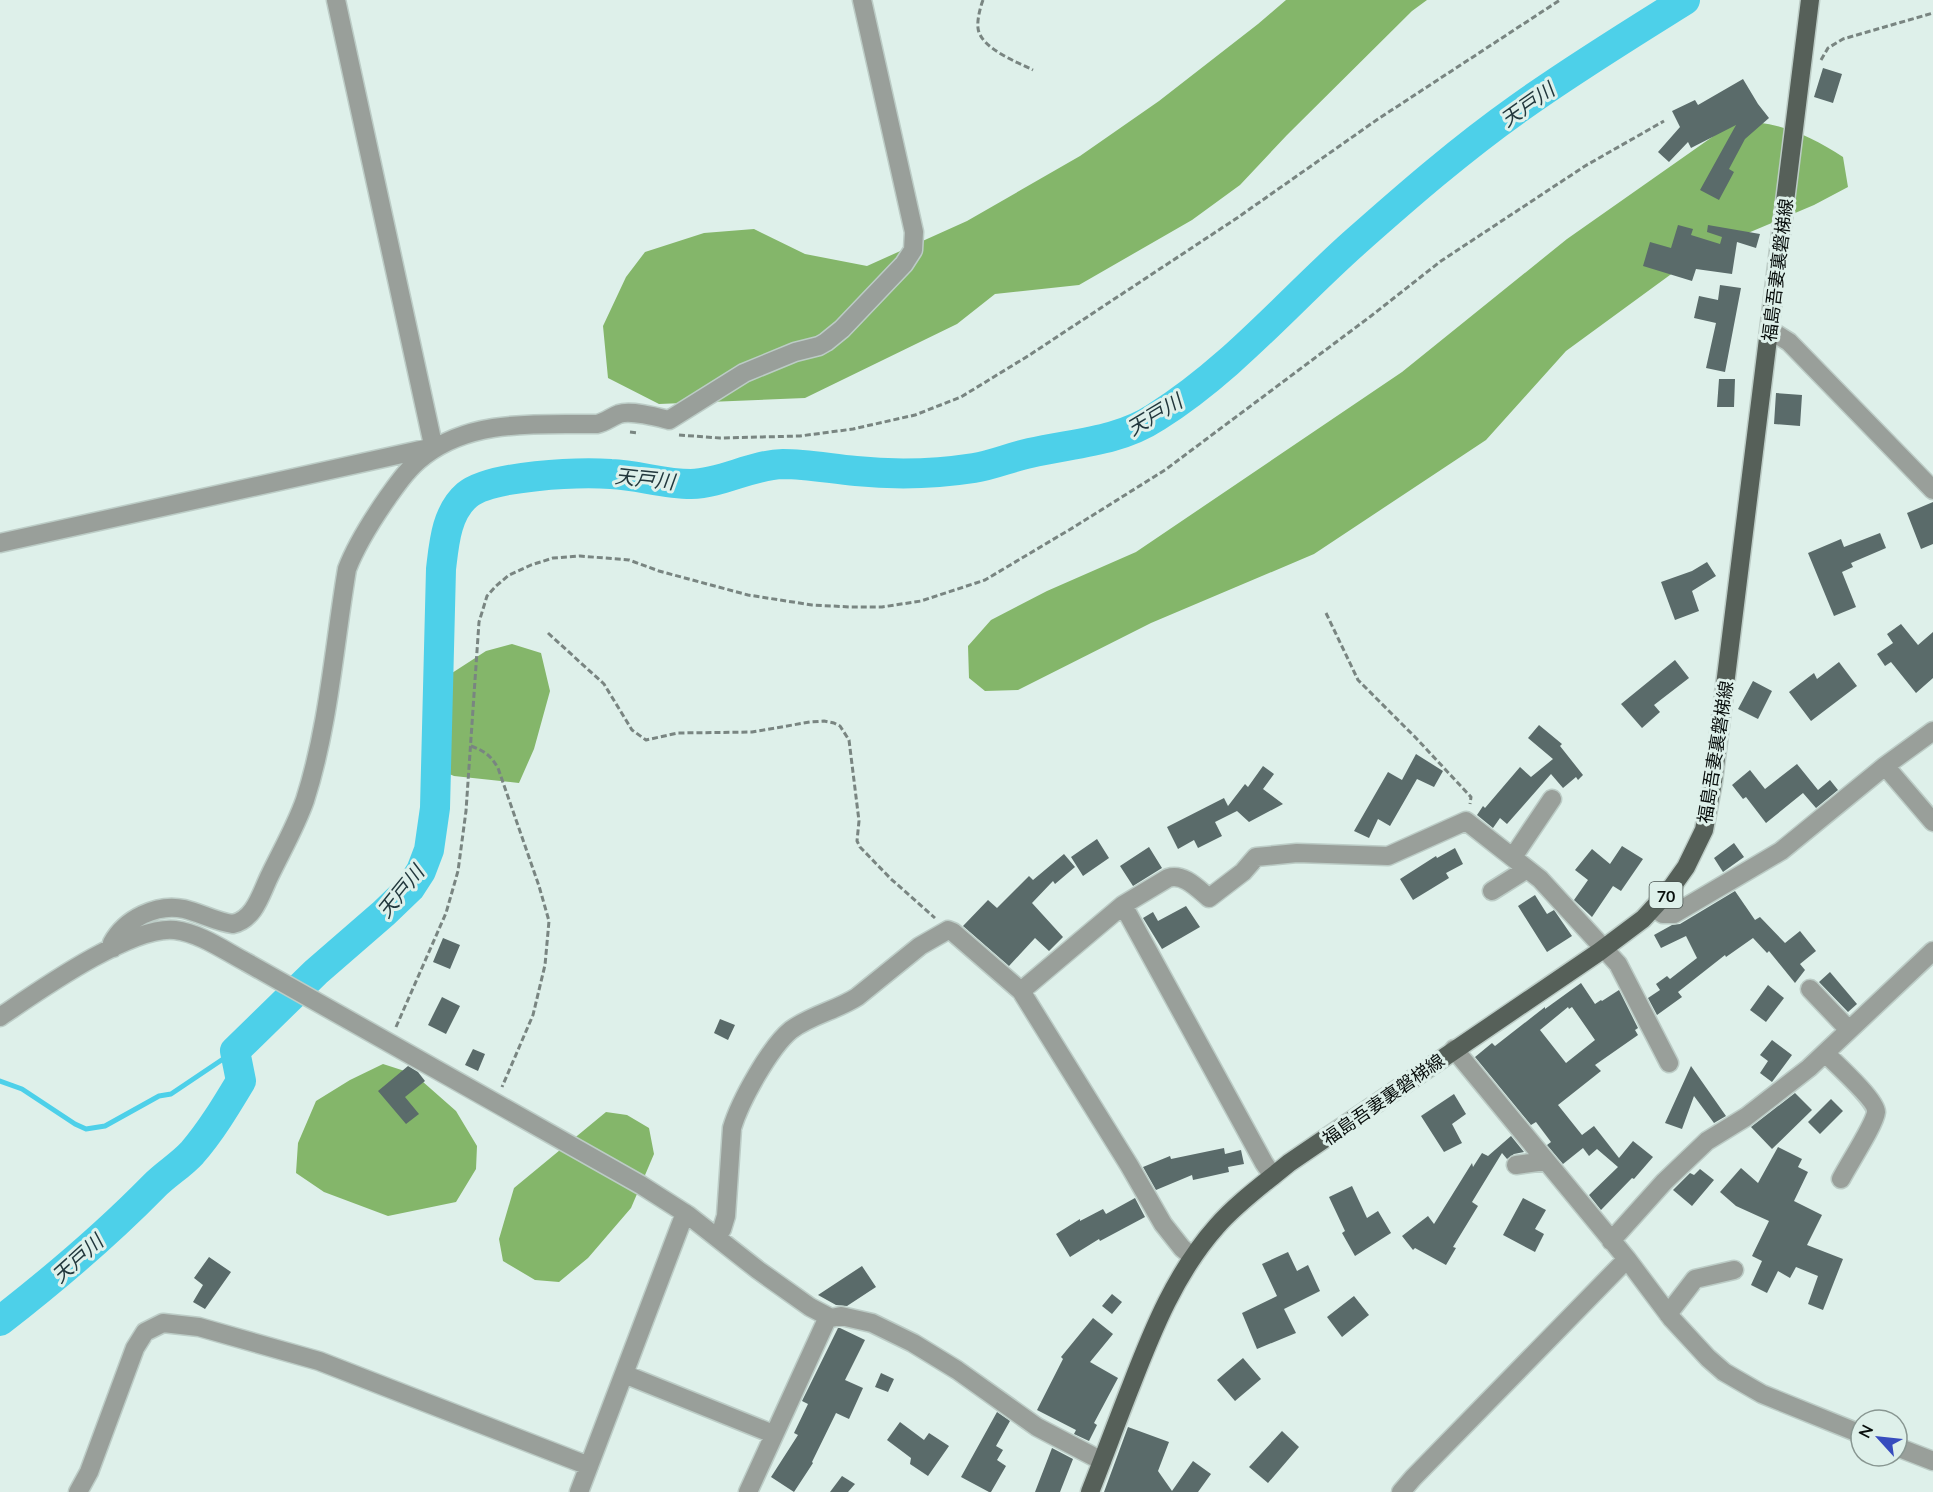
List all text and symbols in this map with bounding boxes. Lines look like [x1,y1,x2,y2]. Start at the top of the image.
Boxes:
water label: 天戸川 [1496,76,1560,131]
street label: 福島吾妻裏磐梯線 [1757,197,1797,343]
water label: 天戸川 [1122,387,1188,440]
water label: 天戸川 [614,463,678,493]
street label: 福島吾妻裏磐梯線 [1693,679,1737,825]
water label: 天戸川 [372,859,429,922]
road number: 70 [1650,882,1682,908]
street label: 福島吾妻裏磐梯線 [1318,1049,1448,1149]
water label: 天戸川 [47,1228,109,1287]
north arrow [1849,1408,1909,1468]
text: N [1854,1421,1876,1441]

